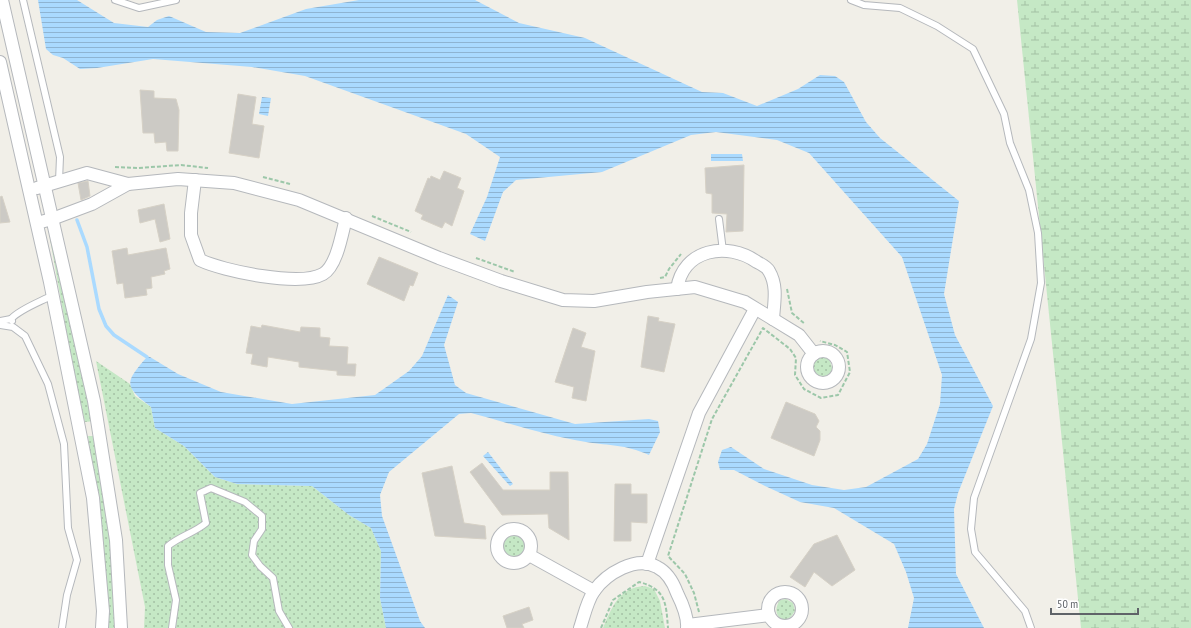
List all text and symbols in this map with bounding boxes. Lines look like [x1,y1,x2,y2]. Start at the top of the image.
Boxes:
scale bar [1051,590,1138,616]
text: 50 m [1057,596,1078,611]

